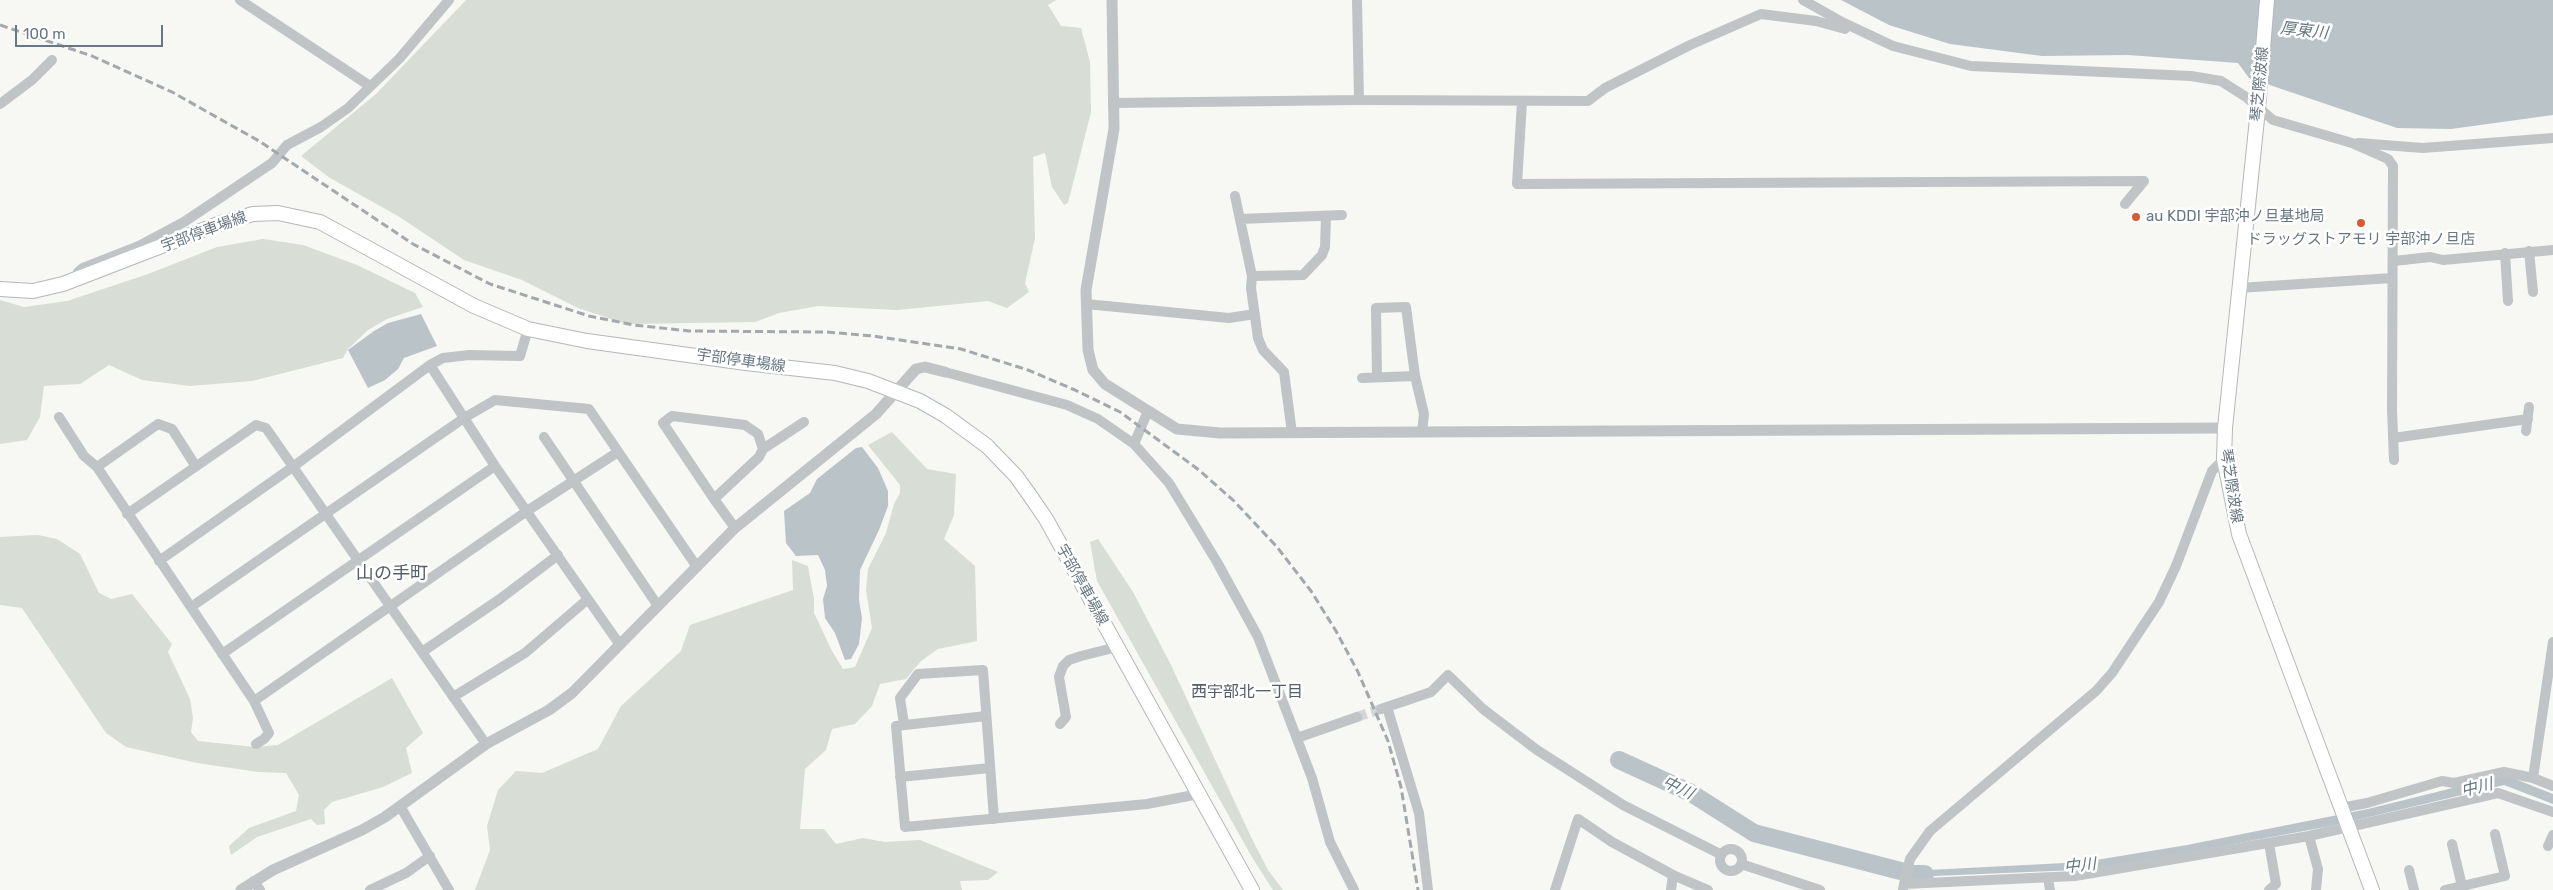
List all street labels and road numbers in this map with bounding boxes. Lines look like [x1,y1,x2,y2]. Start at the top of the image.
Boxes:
street label: 琴芝際波線 [2248,46,2272,122]
street label: 宇部停車場線 [159,208,249,256]
street label: 宇部停車場線 [695,346,787,376]
street label: 琴芝際波線 [2216,448,2246,524]
street label: 宇部停車場線 [1052,541,1112,629]

